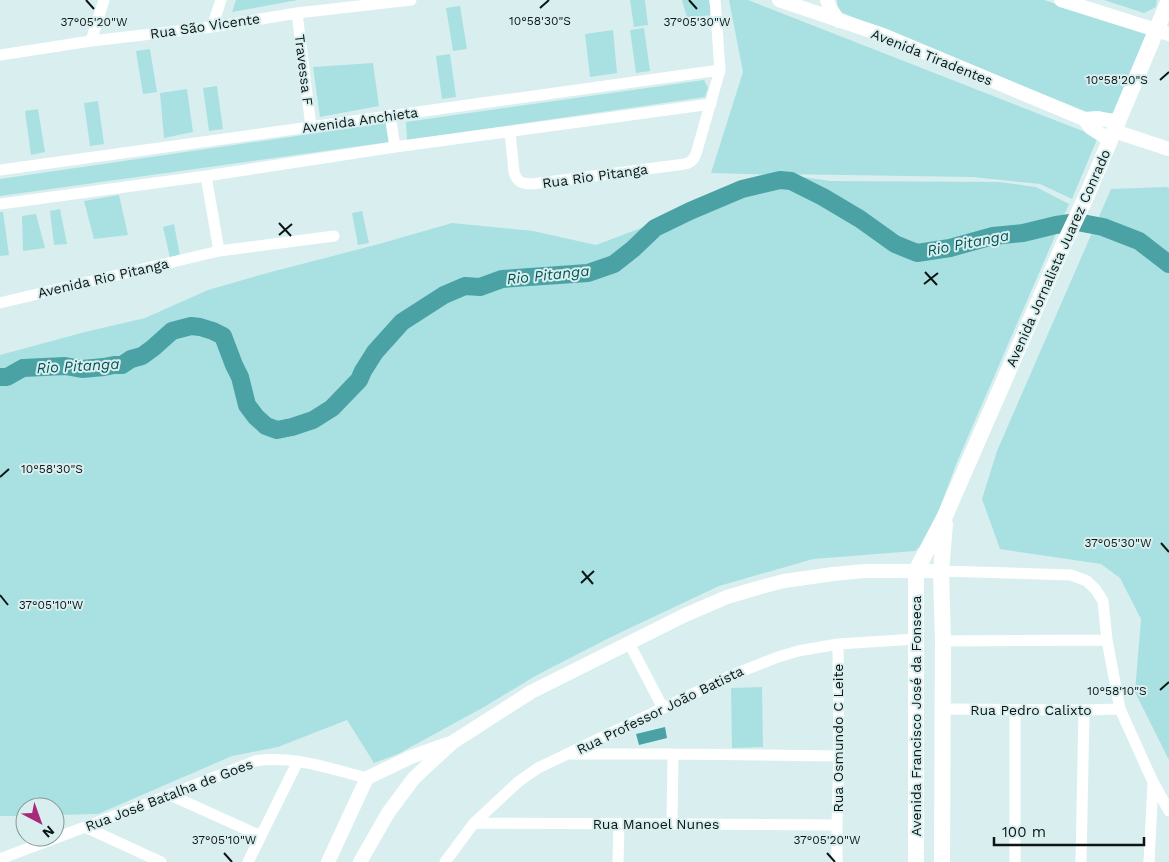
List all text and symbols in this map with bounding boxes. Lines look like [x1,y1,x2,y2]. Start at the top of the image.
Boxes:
street label: Rua São Vicente [149,10,261,42]
text: 10°58'30"S [509,14,571,28]
text: 37°05'20"W [61,15,128,29]
text: 37°05'30"W [664,15,731,29]
street label: Avenida Tiradentes [869,25,995,89]
street label: Travessa F [292,33,316,107]
text: 10°58'20"S [1086,73,1148,87]
street label: Avenida Anchieta [301,104,419,136]
street label: Avenida Jornalista Juarez Conrado [1003,147,1113,369]
street label: Rua Rio Pitanga [541,161,649,191]
water label: Rio Pitanga [926,226,1010,260]
street label: Avenida Rio Pitanga [36,255,170,301]
water label: Rio Pitanga [506,262,590,288]
water label: Rio Pitanga [36,355,120,377]
text: 10°58'30"S [21,462,83,476]
text: 37°05'30"W [1085,536,1152,550]
street label: Avenida Francisco José da Fonseca [908,595,924,837]
text: 37°05'10"W [19,598,84,612]
street label: Rua Professor João Batista [574,663,746,757]
street label: Rua Osmundo C Leite [830,664,846,812]
text: 10°58'10"S [1087,684,1147,698]
street label: Rua Pedro Calixto [970,702,1092,718]
street label: Rua José Batalha de Goes [83,756,255,834]
north arrow [15,797,65,847]
scale bar [994,814,1144,846]
street label: Rua Manoel Nunes [593,816,719,832]
text: N [39,822,58,841]
text: 100 m [1002,823,1046,841]
text: 37°05'10"W [192,833,257,847]
text: 37°05'20"W [794,833,861,847]

